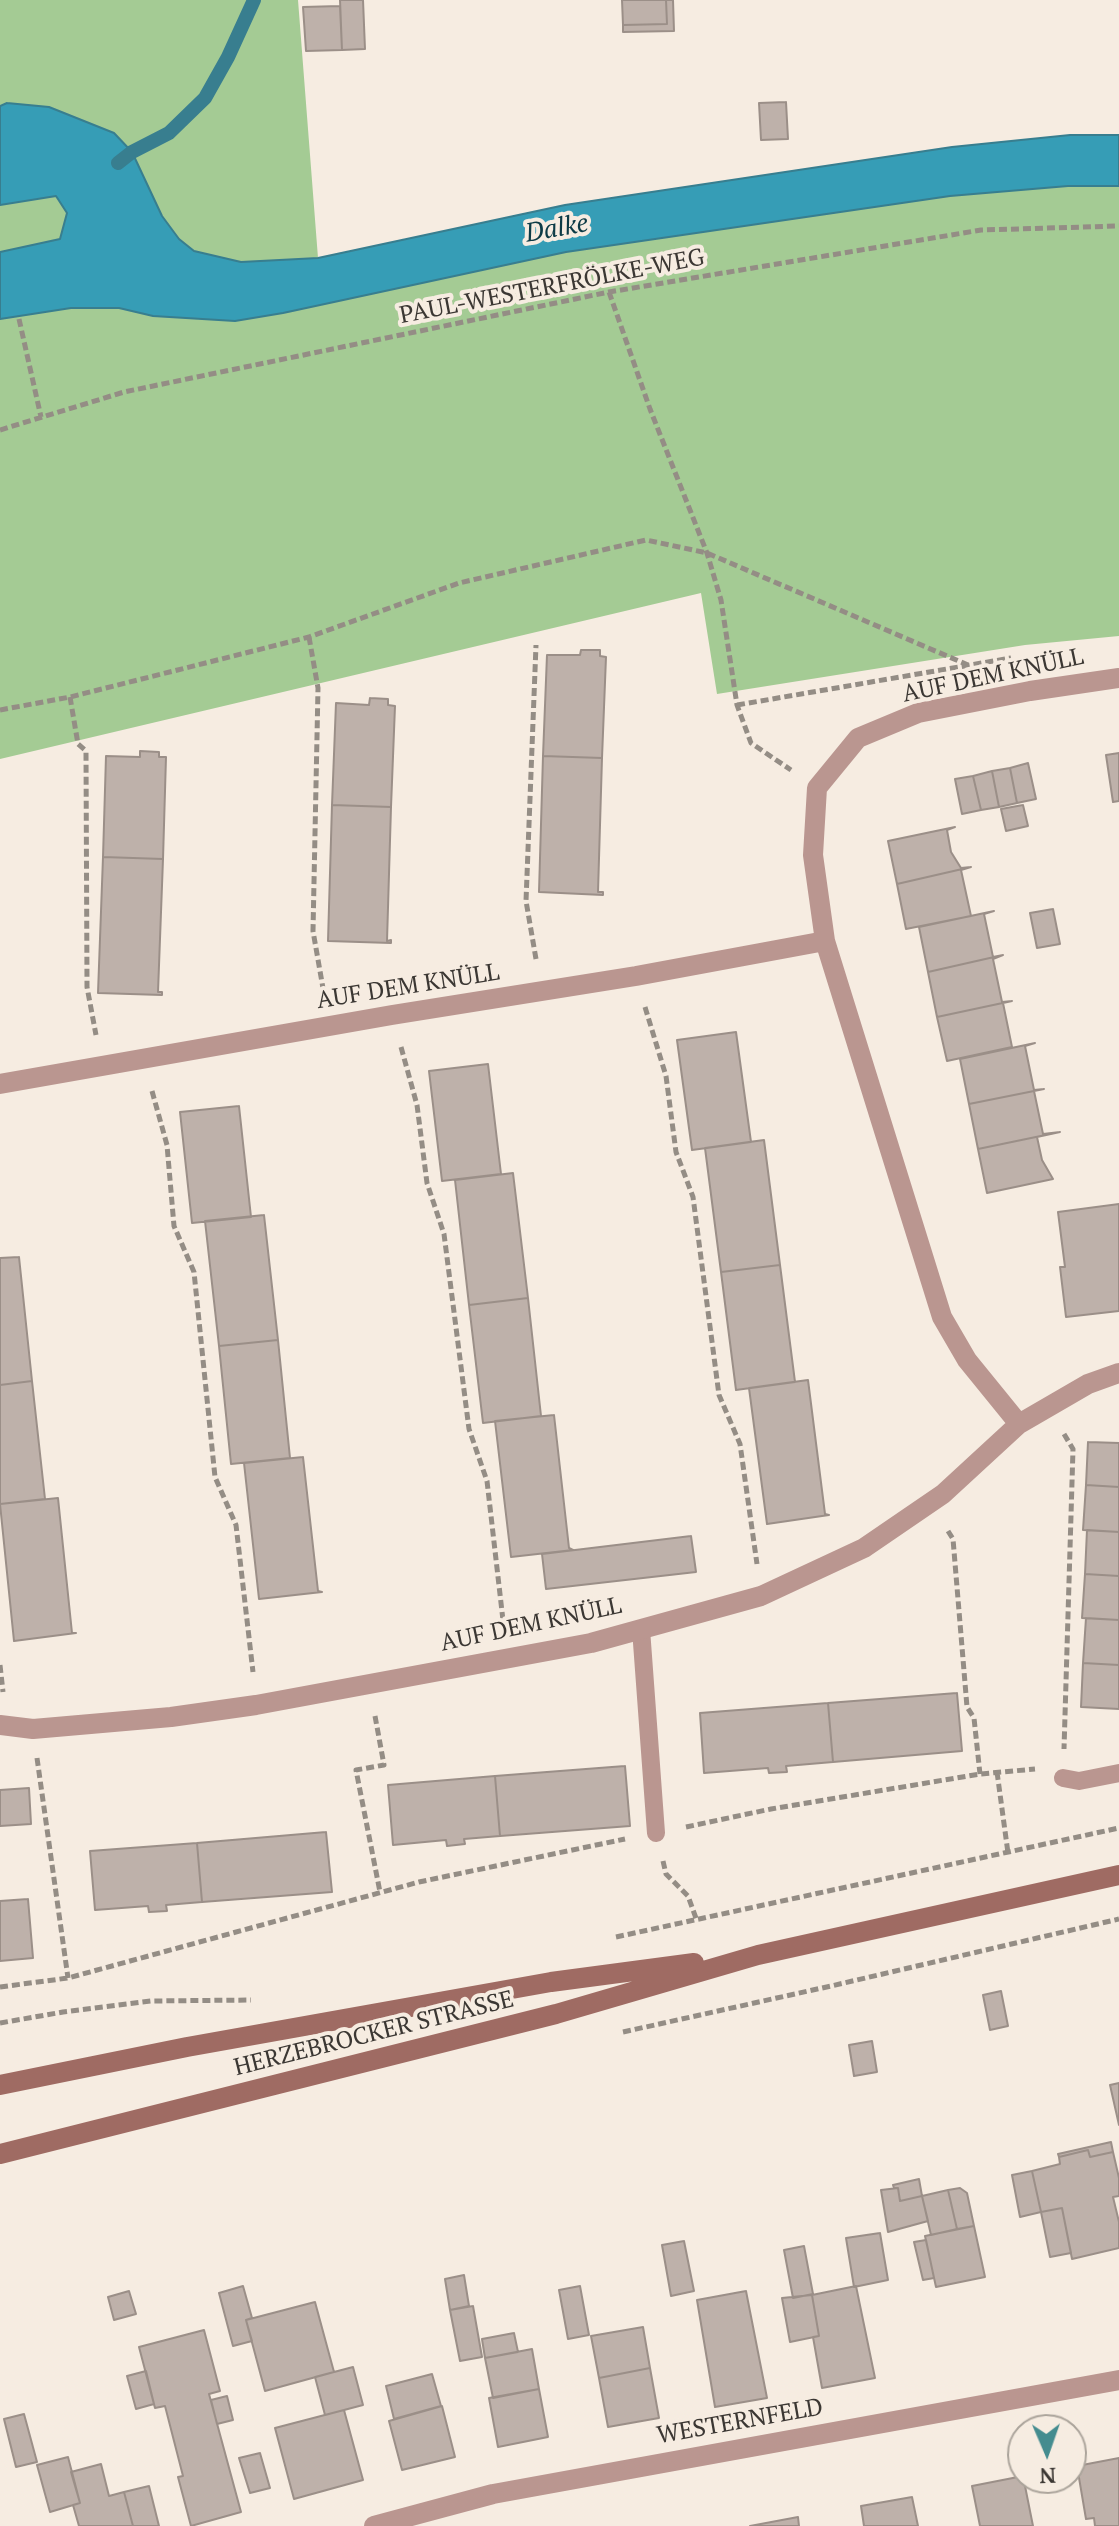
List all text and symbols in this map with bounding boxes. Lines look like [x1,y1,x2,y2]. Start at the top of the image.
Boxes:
water label: Dalke [523,208,591,250]
street label: PAUL-WESTERFRÖLKE-WEG [397,243,707,331]
street label: AUF DEM KNÜLL [900,643,1086,709]
street label: AUF DEM KNÜLL [315,958,501,1016]
street label: AUF DEM KNÜLL [438,1592,624,1658]
street label: HERZEBROCKER STRASSE [231,1985,517,2083]
street label: WESTERNFELD [655,2393,825,2451]
north arrow [1007,2414,1087,2494]
text: N [1039,2462,1057,2491]

